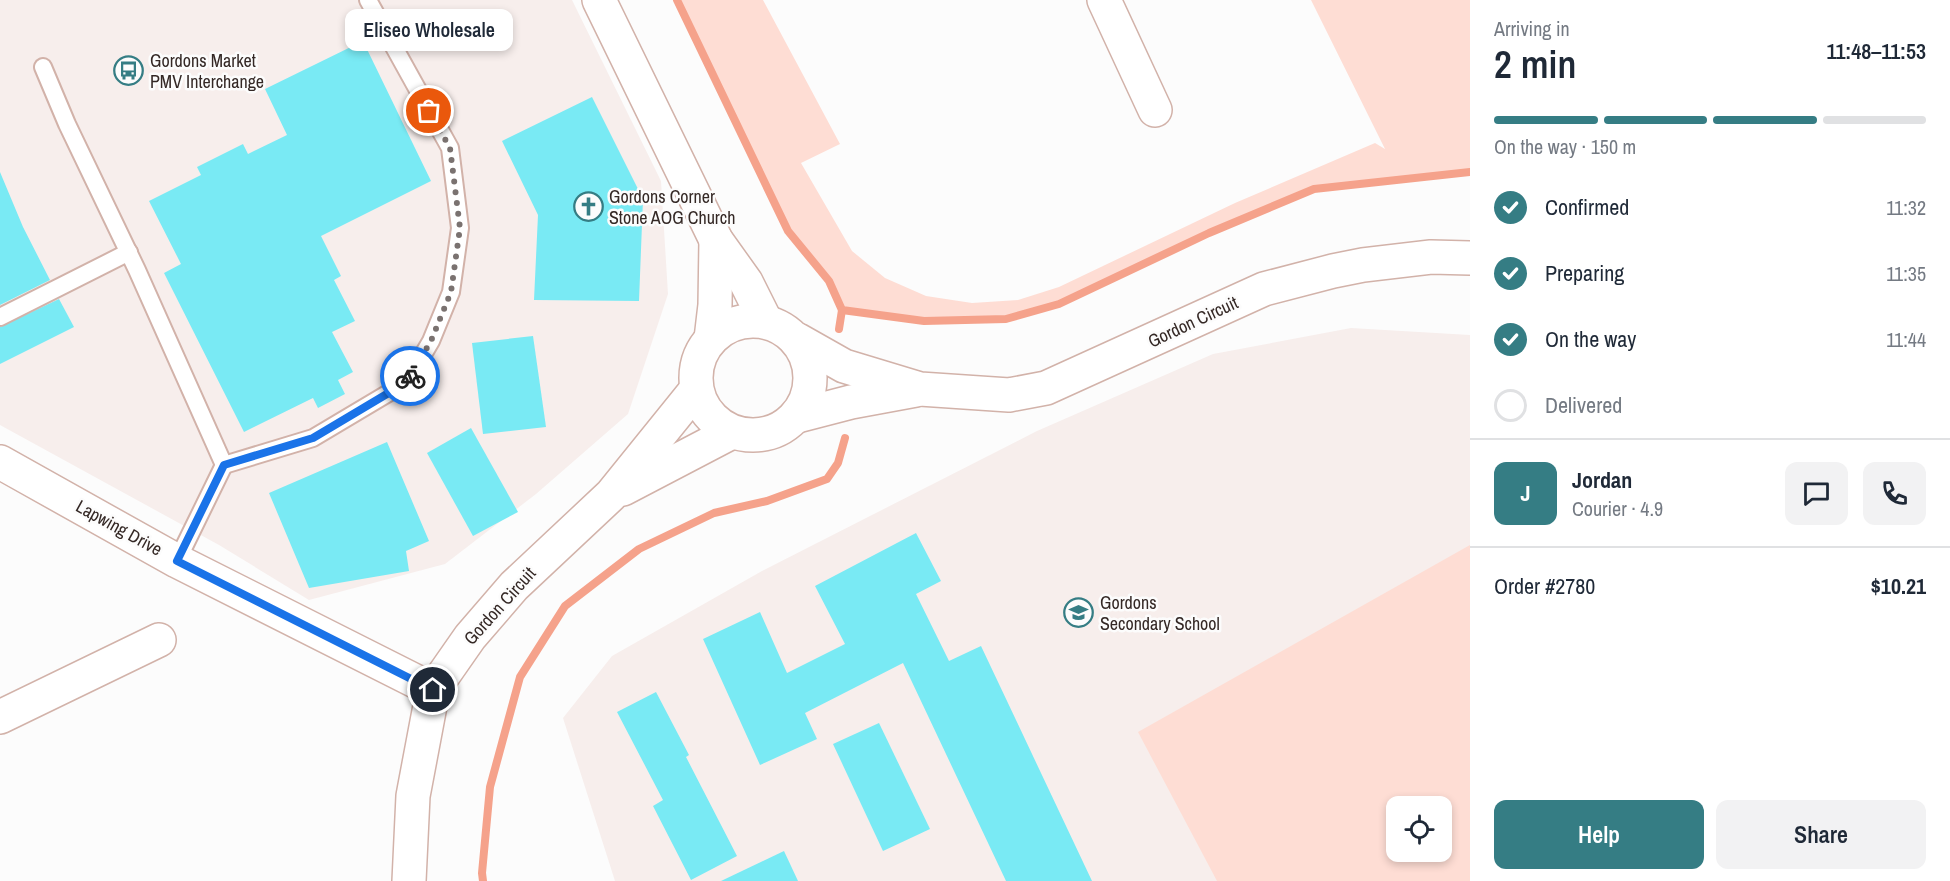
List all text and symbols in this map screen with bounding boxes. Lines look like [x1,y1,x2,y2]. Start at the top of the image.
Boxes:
callout: Eliseo Wholesale [345,9,513,51]
text: Arriving in [1494,15,1570,42]
text: Eliseo Wholesale [363,16,495,43]
text: 11:48–11:53 [1827,36,1926,66]
text: 2 min [1494,38,1576,90]
place label: Gordons Market PMV Interchange [150,48,264,94]
bus stop icon: Gordons Market PMV Interchange [113,55,145,87]
pin [403,85,454,136]
icon: bag [412,94,445,127]
text: On the way · 150 m [1494,133,1636,160]
place label: Gordons Corner Stone AOG Church [609,184,735,230]
church icon: Gordons Corner Stone AOG Church [572,191,604,223]
icon: check [1494,191,1527,224]
text: Confirmed [1545,192,1629,222]
text: 11:32 [1886,194,1926,221]
icon: check [1494,257,1527,290]
text: Preparing [1545,258,1624,288]
text: 11:35 [1886,260,1926,287]
street label: Gordon Circuit [1144,290,1242,353]
icon: check [1494,323,1527,356]
text: On the way [1545,324,1636,354]
text: 11:44 [1886,326,1926,353]
courier [380,346,440,406]
icon: bike [394,360,427,393]
text: Delivered [1545,390,1622,420]
button: chat [1785,462,1848,525]
button: phone [1863,462,1926,525]
text: Jordan [1572,465,1632,495]
text: J [1520,478,1531,508]
street label: Lapwing Drive [72,494,167,562]
text: Courier · 4.9 [1572,495,1663,522]
street label: Gordon Circuit [458,561,541,650]
text: Order #2780 [1494,571,1595,601]
text: $10.21 [1871,571,1926,601]
place label: Gordons Secondary School [1100,590,1220,636]
school or university icon: Gordons Secondary School [1063,597,1095,629]
pin [407,664,458,715]
icon: home [416,673,449,706]
map controls [1386,796,1452,862]
button: locate [1386,796,1452,862]
button: Help [1494,800,1704,869]
button: Share [1716,800,1926,869]

